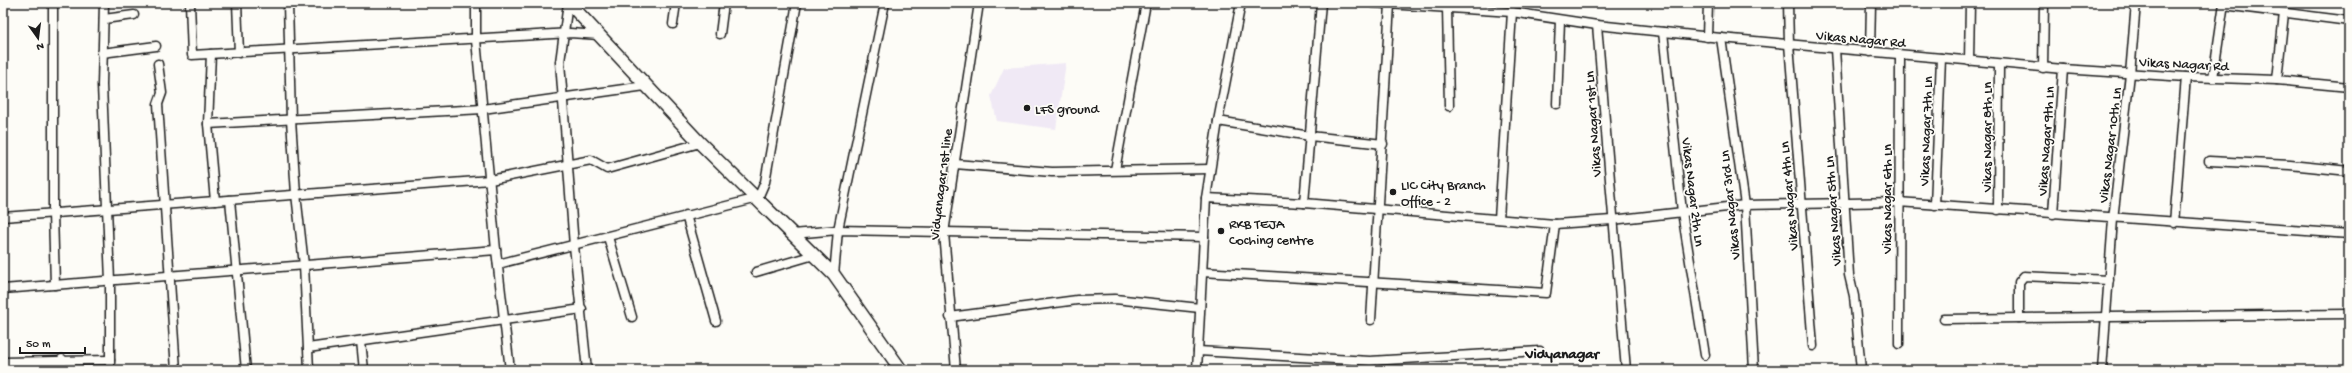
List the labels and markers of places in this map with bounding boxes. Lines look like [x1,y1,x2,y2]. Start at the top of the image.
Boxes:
place label: LFS ground [1035,102,1101,119]
marker: LFS ground [1022,103,1032,113]
place label: LIC City Branch Office - 2 [1401,178,1486,211]
marker: LIC City Branch Office - 2 [1388,187,1398,197]
place label: RKB TEJA Coching centre [1229,217,1314,250]
marker: RKB TEJA Coching centre [1216,226,1226,236]

